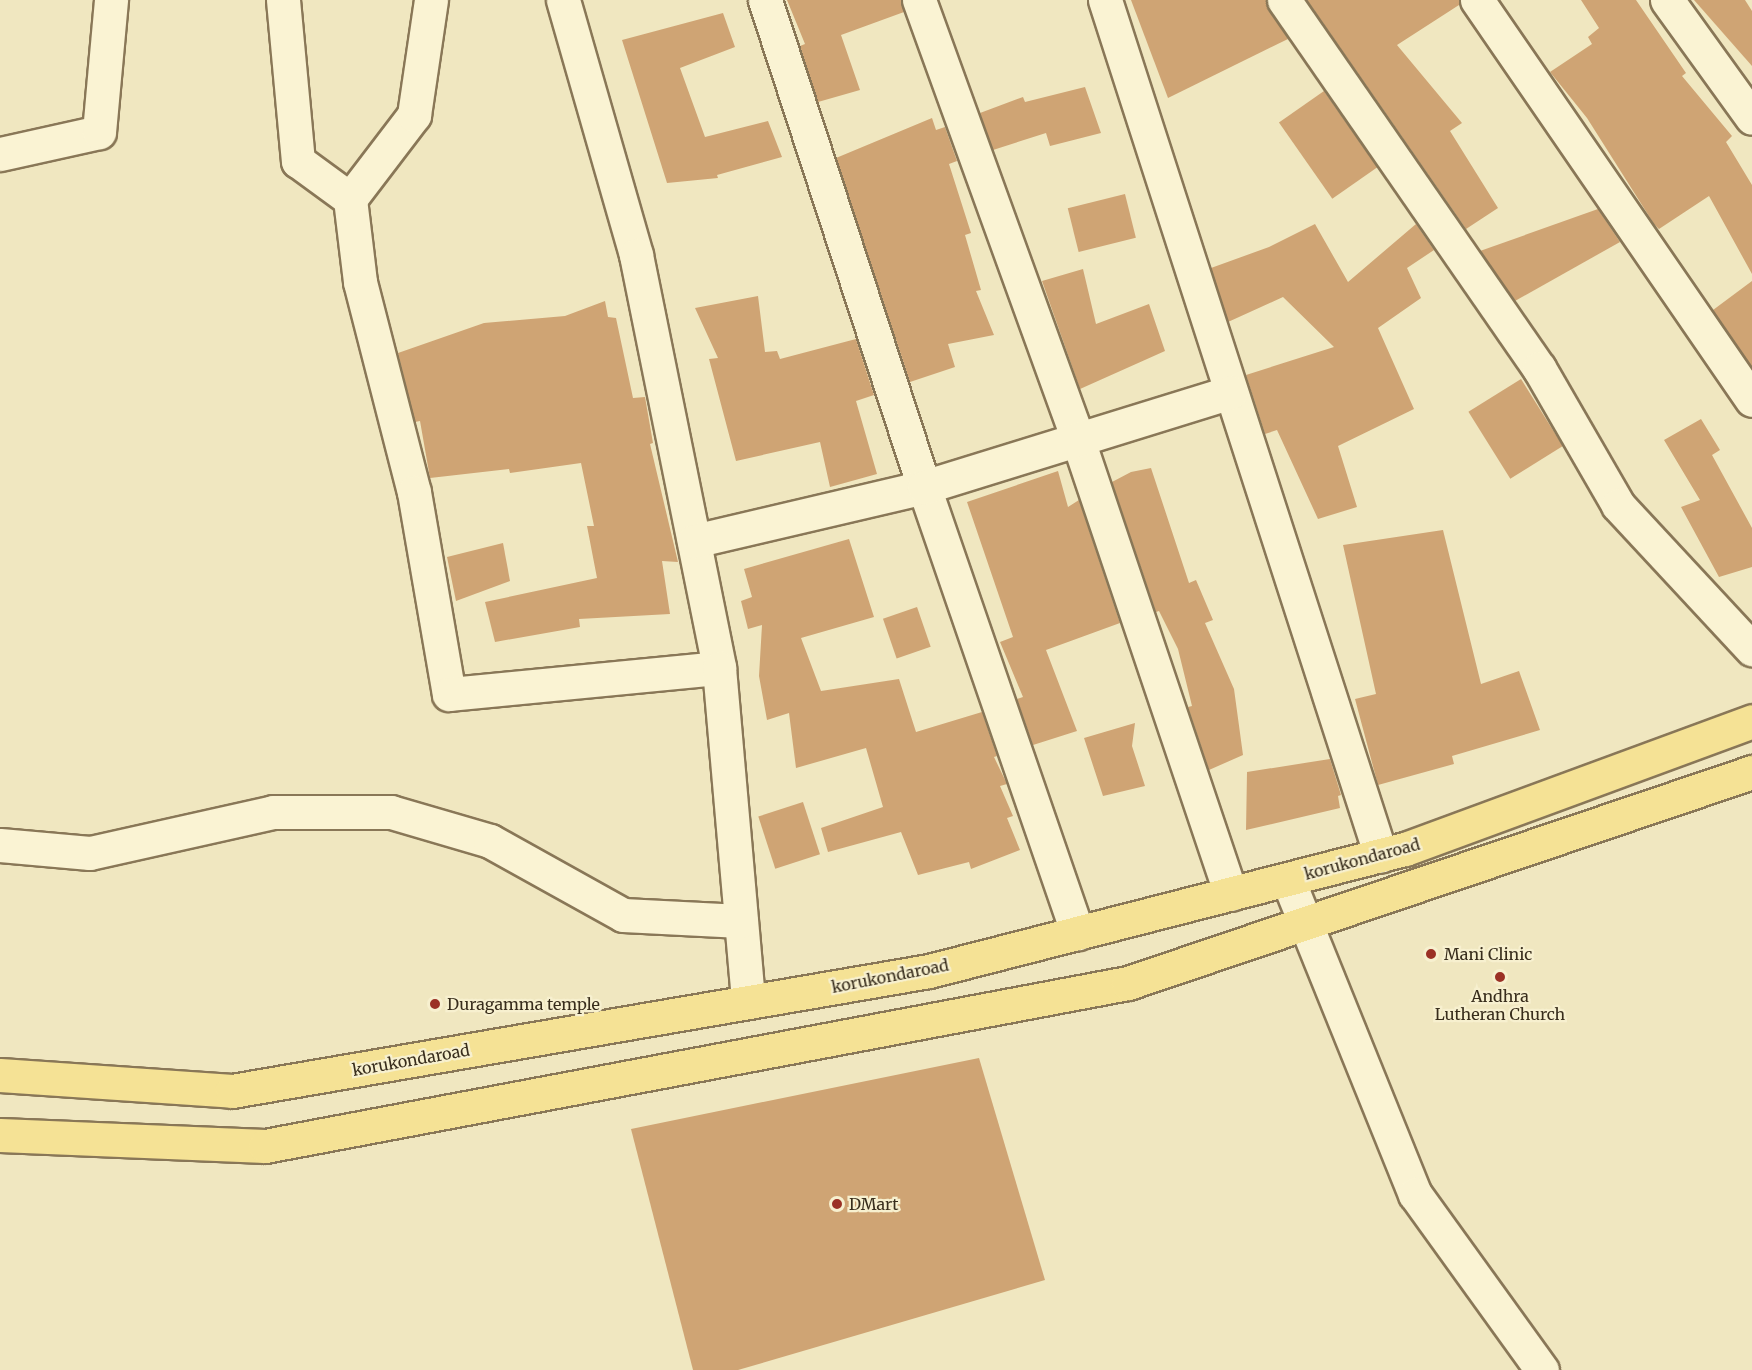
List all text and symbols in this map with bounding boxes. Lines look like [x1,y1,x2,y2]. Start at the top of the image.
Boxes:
street label: korukondaroad [1302,834,1422,884]
place label: Mani Clinic [1444,944,1532,964]
marker: Mani Clinic [1422,945,1440,963]
street label: korukondaroad [830,955,950,997]
marker: Andhra Lutheran Church [1493,970,1507,984]
place label: Andhra Lutheran Church [1435,986,1565,1024]
place label: Duragamma temple [447,994,600,1014]
marker: Duragamma temple [428,997,442,1011]
street label: korukondaroad [351,1040,471,1080]
place label: DMart [849,1194,899,1214]
marker: DMart [830,1197,844,1211]

